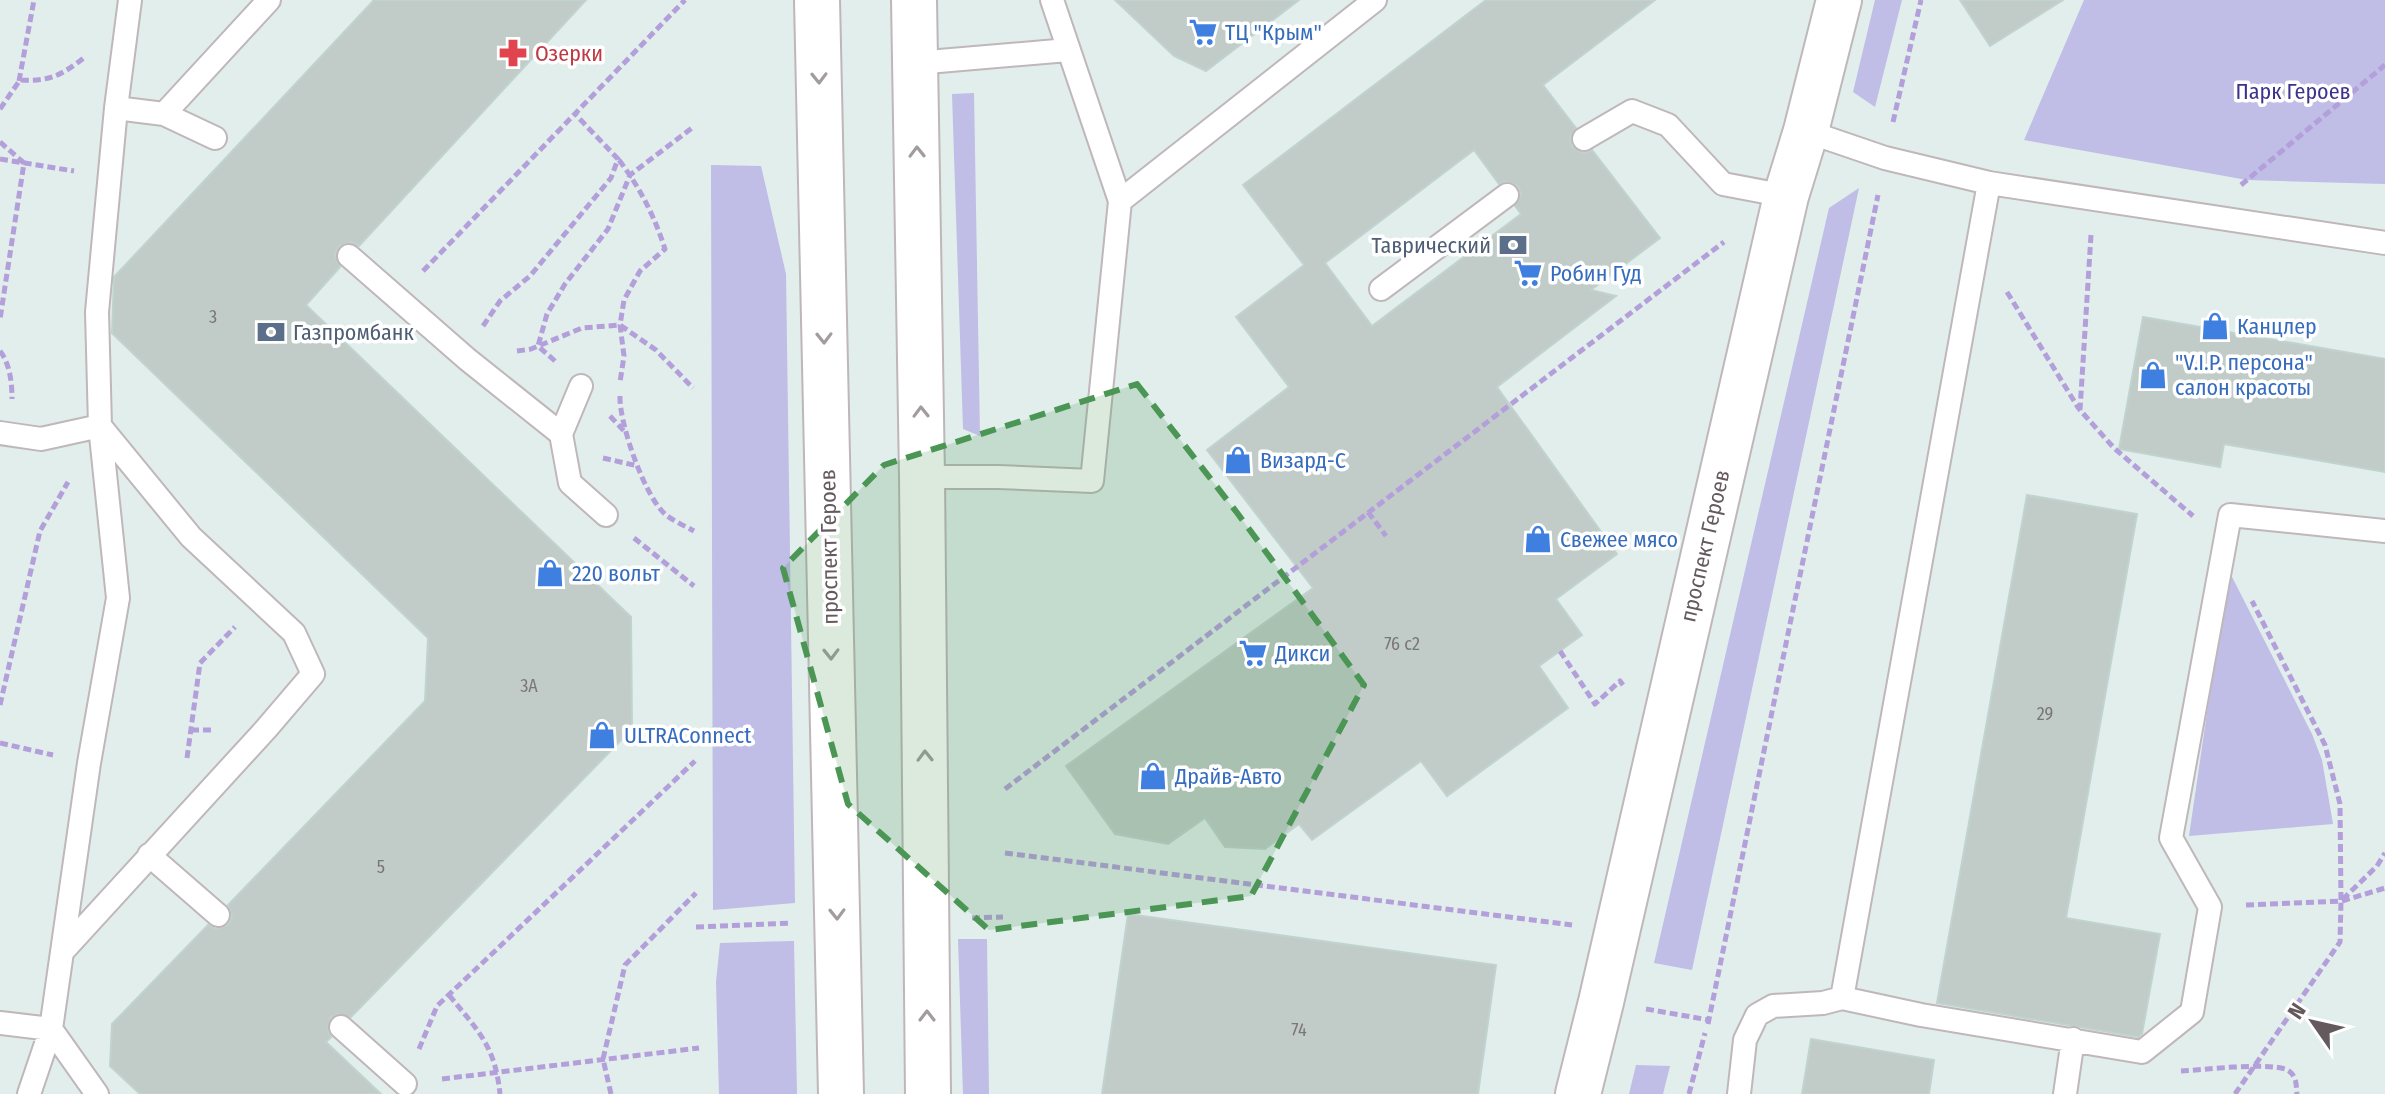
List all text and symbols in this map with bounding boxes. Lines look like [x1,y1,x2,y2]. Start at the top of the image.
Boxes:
supermarket icon: ТЦ "Крым" [1188,17,1218,47]
place label: ТЦ "Крым" [1225,19,1322,46]
pharmacy icon: Озерки [498,38,528,68]
place label: Озерки [535,40,603,67]
one-way arrow [810,72,827,85]
park label: Парк Героев [2235,78,2351,105]
one-way arrow [908,145,926,158]
bank icon: Таврический [1498,230,1528,260]
place label: Таврический [1371,232,1491,259]
supermarket icon: Робин Гуд [1513,258,1543,288]
place label: Робин Гуд [1550,260,1642,287]
house number: 3 [209,306,217,328]
shop icon: Канцлер [2200,311,2230,341]
place label: Канцлер [2237,313,2317,340]
bank icon: Газпромбанк [256,317,286,347]
place label: Газпромбанк [293,319,415,346]
one-way arrow [816,332,833,345]
place label: "V.I.P. персона" cалон красоты [2175,349,2313,401]
shop icon: "V.I.P. персона" cалон красоты [2138,360,2168,390]
one-way arrow [912,405,930,418]
shop icon: Визард-С [1223,445,1253,475]
place label: Визард-С [1260,447,1346,474]
street label: проспект Героев [1674,467,1736,625]
street label: проспект Героев [814,469,844,625]
shop icon: Свежее мясо [1523,524,1553,554]
place label: Свежее мясо [1560,526,1678,553]
shop icon: 220 вольт [535,558,565,588]
place label: 220 вольт [572,560,660,587]
house number: 76 с2 [1384,633,1420,655]
supermarket icon: Дикси [1238,638,1268,668]
place label: Дикси [1274,640,1330,667]
one-way arrow [822,648,840,661]
house number: 3А [520,675,538,697]
house number: 29 [2037,703,2053,725]
shop icon: ULTRAConnect [587,720,617,750]
place label: ULTRAConnect [624,722,752,749]
one-way arrow [916,749,934,762]
shop icon: Драйв-Авто [1138,761,1168,791]
place label: Драйв-Авто [1174,763,1282,790]
house number: 5 [377,856,385,878]
one-way arrow [828,908,846,921]
north arrow [2273,982,2353,1062]
text: N [2282,998,2312,1024]
one-way arrow [918,1009,936,1022]
house number: 74 [1291,1019,1307,1041]

